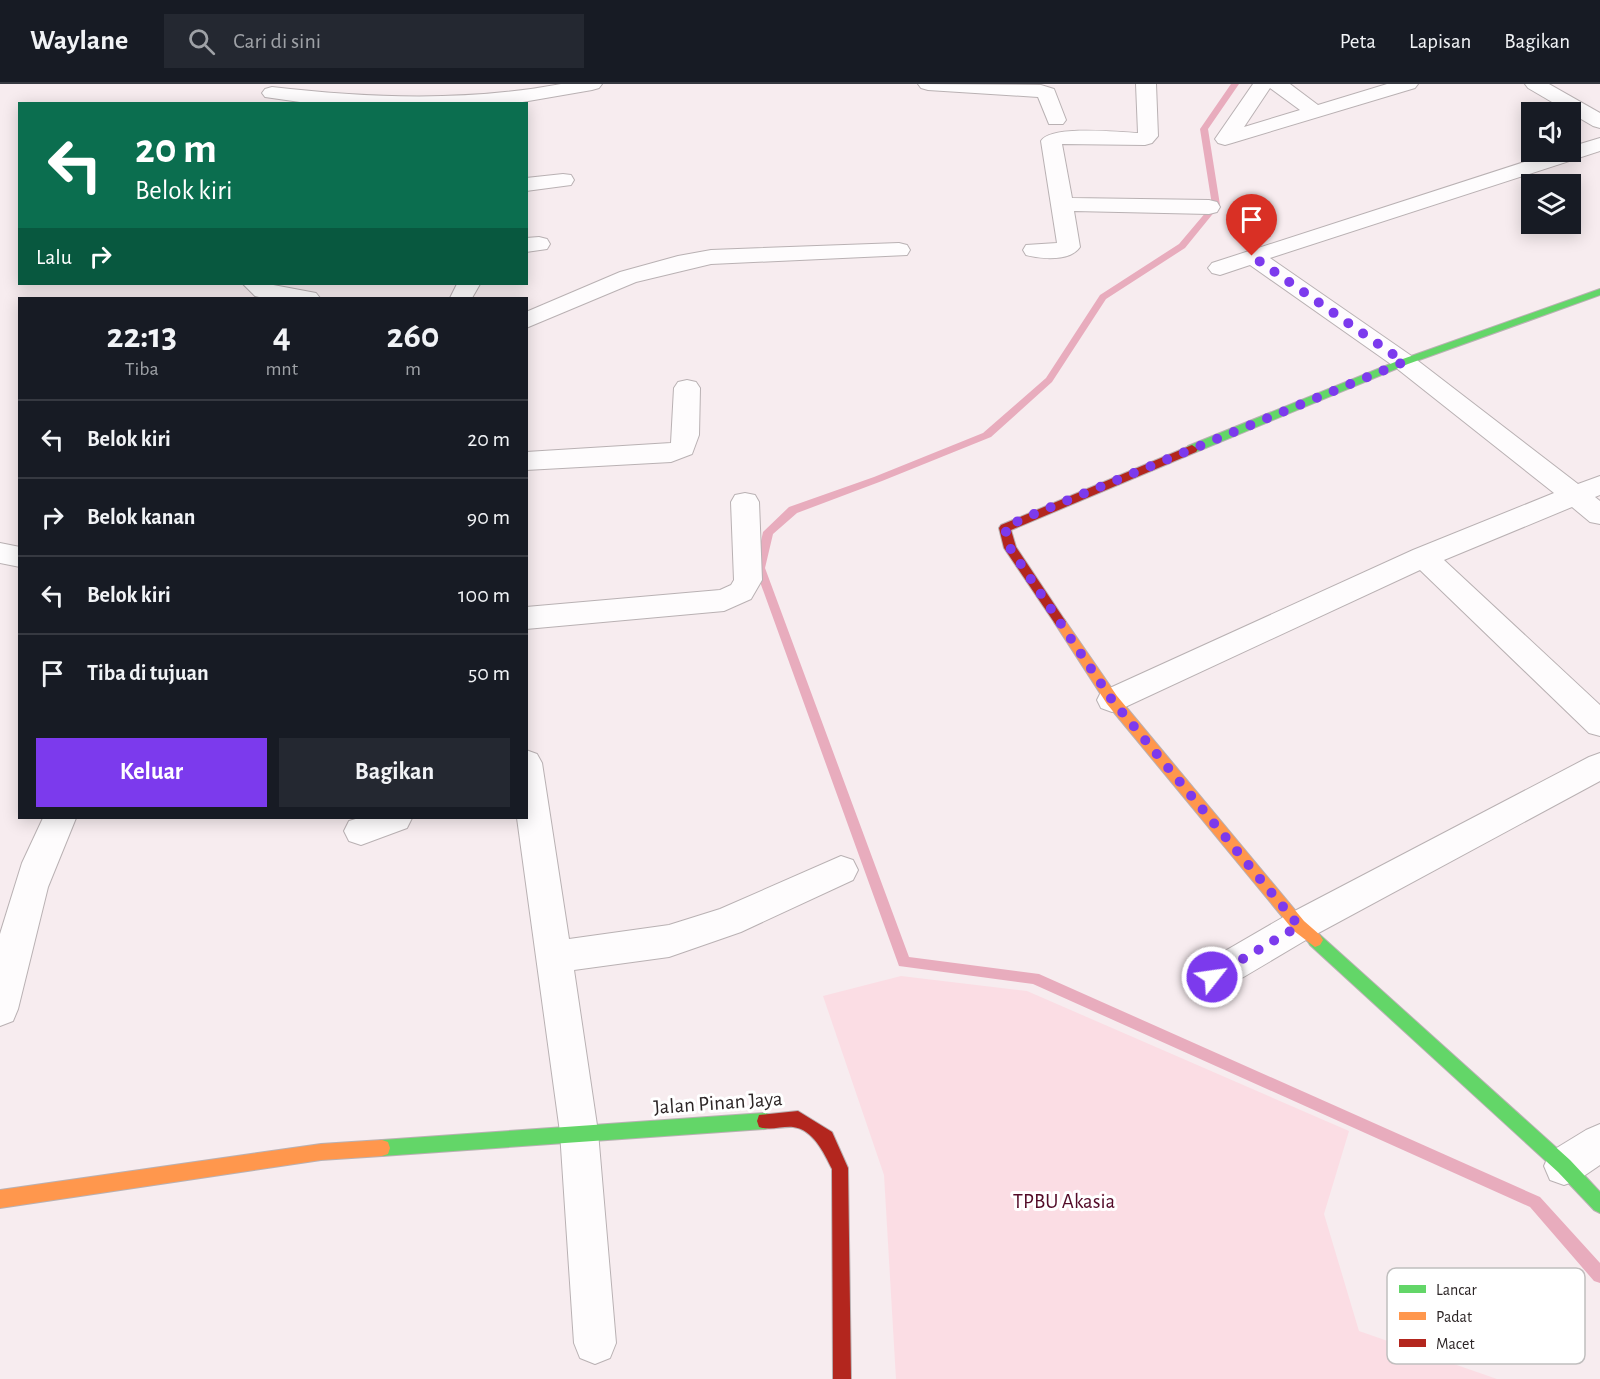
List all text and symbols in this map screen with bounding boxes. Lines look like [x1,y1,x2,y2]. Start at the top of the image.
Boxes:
search box [164,14,584,68]
icon: search [185,25,218,58]
text: Waylane [30,27,128,55]
text: Cari di sini [233,30,321,52]
text: Peta [1340,31,1376,52]
text: Lapisan [1409,31,1471,52]
text: Bagikan [1504,31,1570,52]
map controls [1521,102,1581,234]
button: sound [1521,102,1581,162]
icon: left [36,126,114,204]
text: 20 m [135,128,217,170]
button: layers [1521,174,1581,234]
text: Belok kiri [135,177,232,204]
pin [1226,194,1277,256]
icon: arrive [1235,203,1268,236]
icon: right [84,240,117,273]
text: Lalu [36,246,72,268]
text: 22:13 [106,318,177,354]
text: 4 [273,318,291,354]
text: 260 [386,318,440,354]
text: Tiba [125,359,159,379]
text: mnt [266,359,298,379]
text: m [405,359,421,379]
icon: left [36,423,69,456]
text: Belok kiri [87,428,171,450]
text: 20 m [467,428,510,450]
icon: right [36,501,69,534]
text: Belok kanan [87,506,195,528]
text: 90 m [467,506,510,528]
icon: left [36,579,69,612]
text: Belok kiri [87,584,171,606]
text: 100 m [458,584,510,606]
icon: arrive [36,657,69,690]
text: Tiba di tujuan [87,662,209,684]
text: 50 m [468,662,510,684]
button: Keluar [36,738,267,807]
button: Bagikan [279,738,510,807]
position arrow [1180,945,1244,1009]
street label: Jalan Pinan Jaya [653,1088,783,1118]
park label: TPBU Akasia [1013,1191,1116,1212]
legend [1387,1268,1585,1364]
text: Lancar [1436,1282,1477,1298]
text: Padat [1436,1309,1472,1325]
text: Macet [1436,1336,1474,1352]

